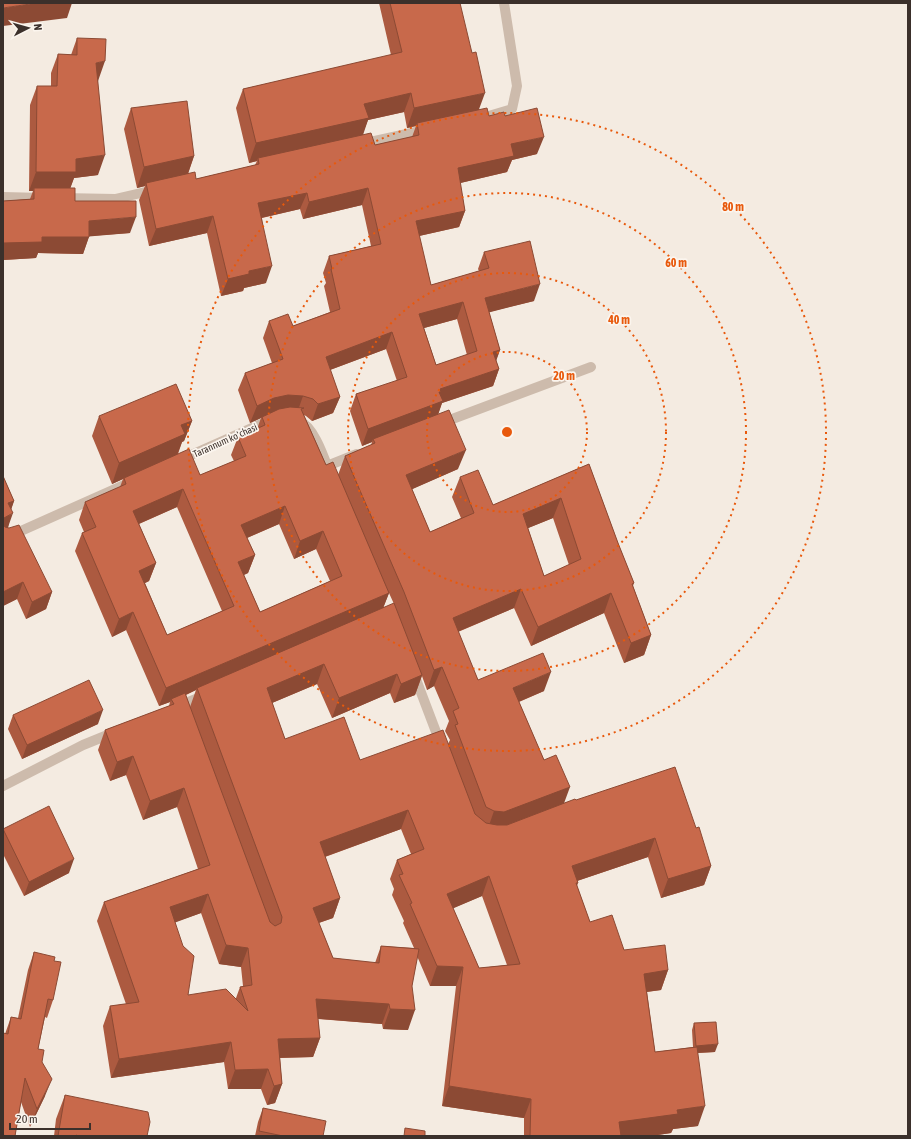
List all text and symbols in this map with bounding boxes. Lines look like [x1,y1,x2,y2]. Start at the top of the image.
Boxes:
north arrow [8,8,48,48]
text: N [32,23,44,31]
text: 80 m [722,200,744,214]
text: 60 m [665,256,687,270]
text: 40 m [607,313,630,327]
text: 20 m [553,369,575,383]
street label: Tarannum koʻchasi [191,421,259,460]
centre of rings [500,425,514,439]
scale bar [10,1105,90,1131]
text: 20 m [16,1112,38,1126]

